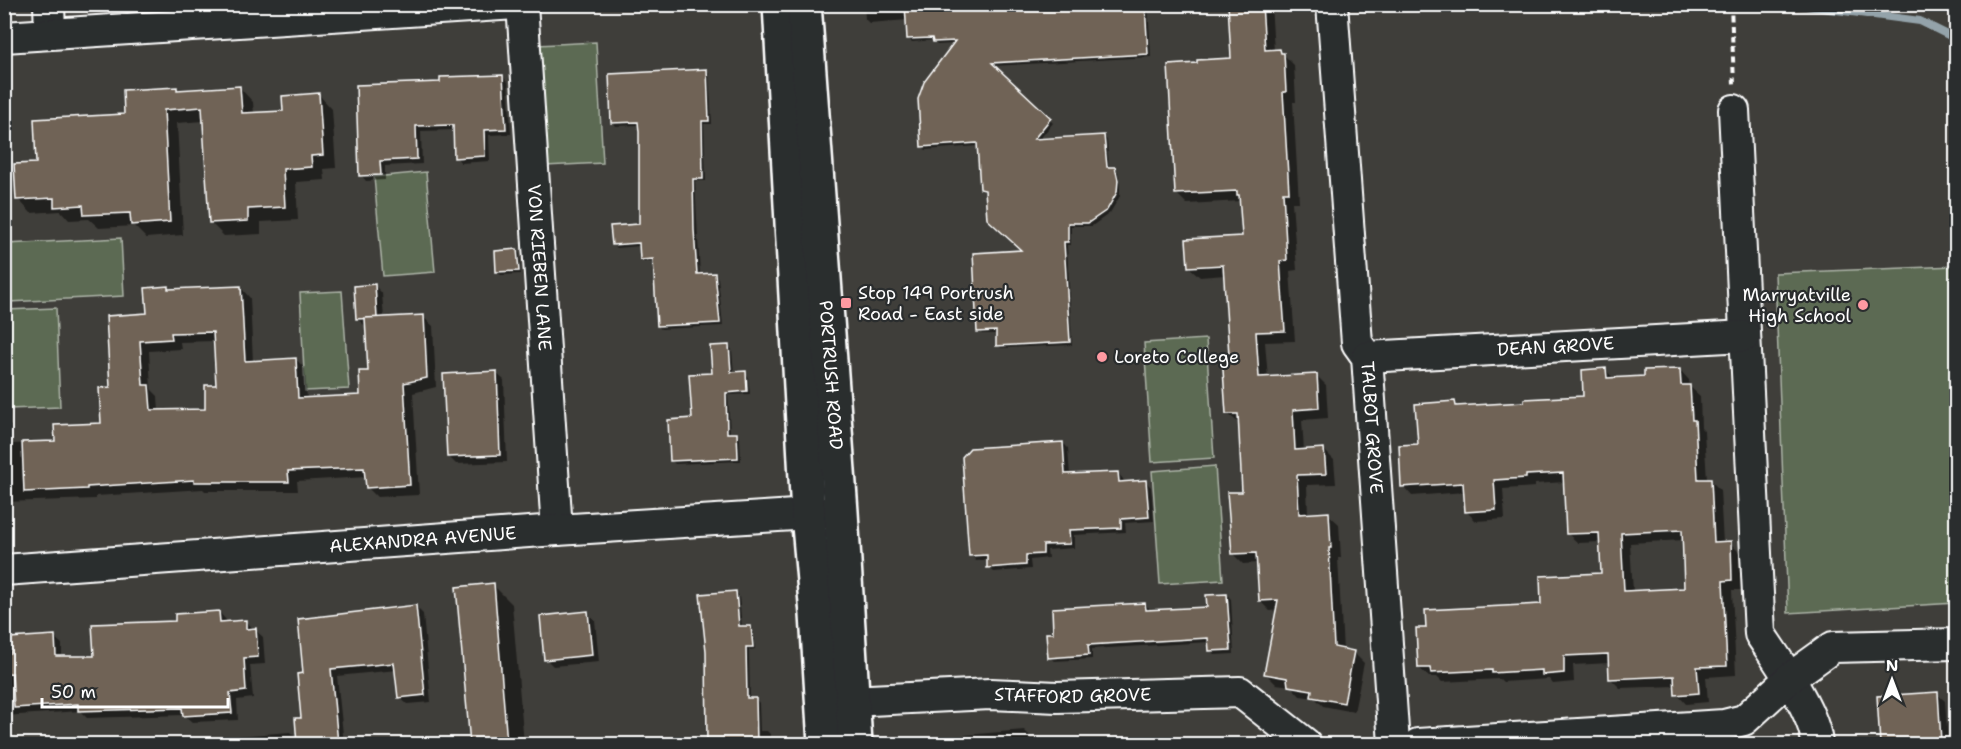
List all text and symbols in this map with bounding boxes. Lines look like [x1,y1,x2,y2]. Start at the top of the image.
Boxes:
street label: VON RIEBEN LANE [522,183,557,352]
place label: Stop 149 Portrush Road - East side [858,281,1014,326]
place label: Marryatville High School [1743,283,1852,328]
marker: Stop 149 Portrush Road - East side [839,296,853,310]
marker: Marryatville High School [1856,298,1870,312]
street label: PORTRUSH ROAD [814,300,848,451]
street label: DEAN GROVE [1496,331,1615,362]
place label: Loreto College [1114,345,1239,369]
marker: Loreto College [1095,350,1109,364]
street label: TALBOT GROVE [1355,360,1389,495]
street label: ALEXANDRA AVENUE [329,521,517,558]
north arrow [1862,650,1922,710]
text: N [1886,655,1898,676]
scale bar [42,671,228,709]
text: 50 m [51,680,96,704]
street label: STAFFORD GROVE [994,682,1152,709]

